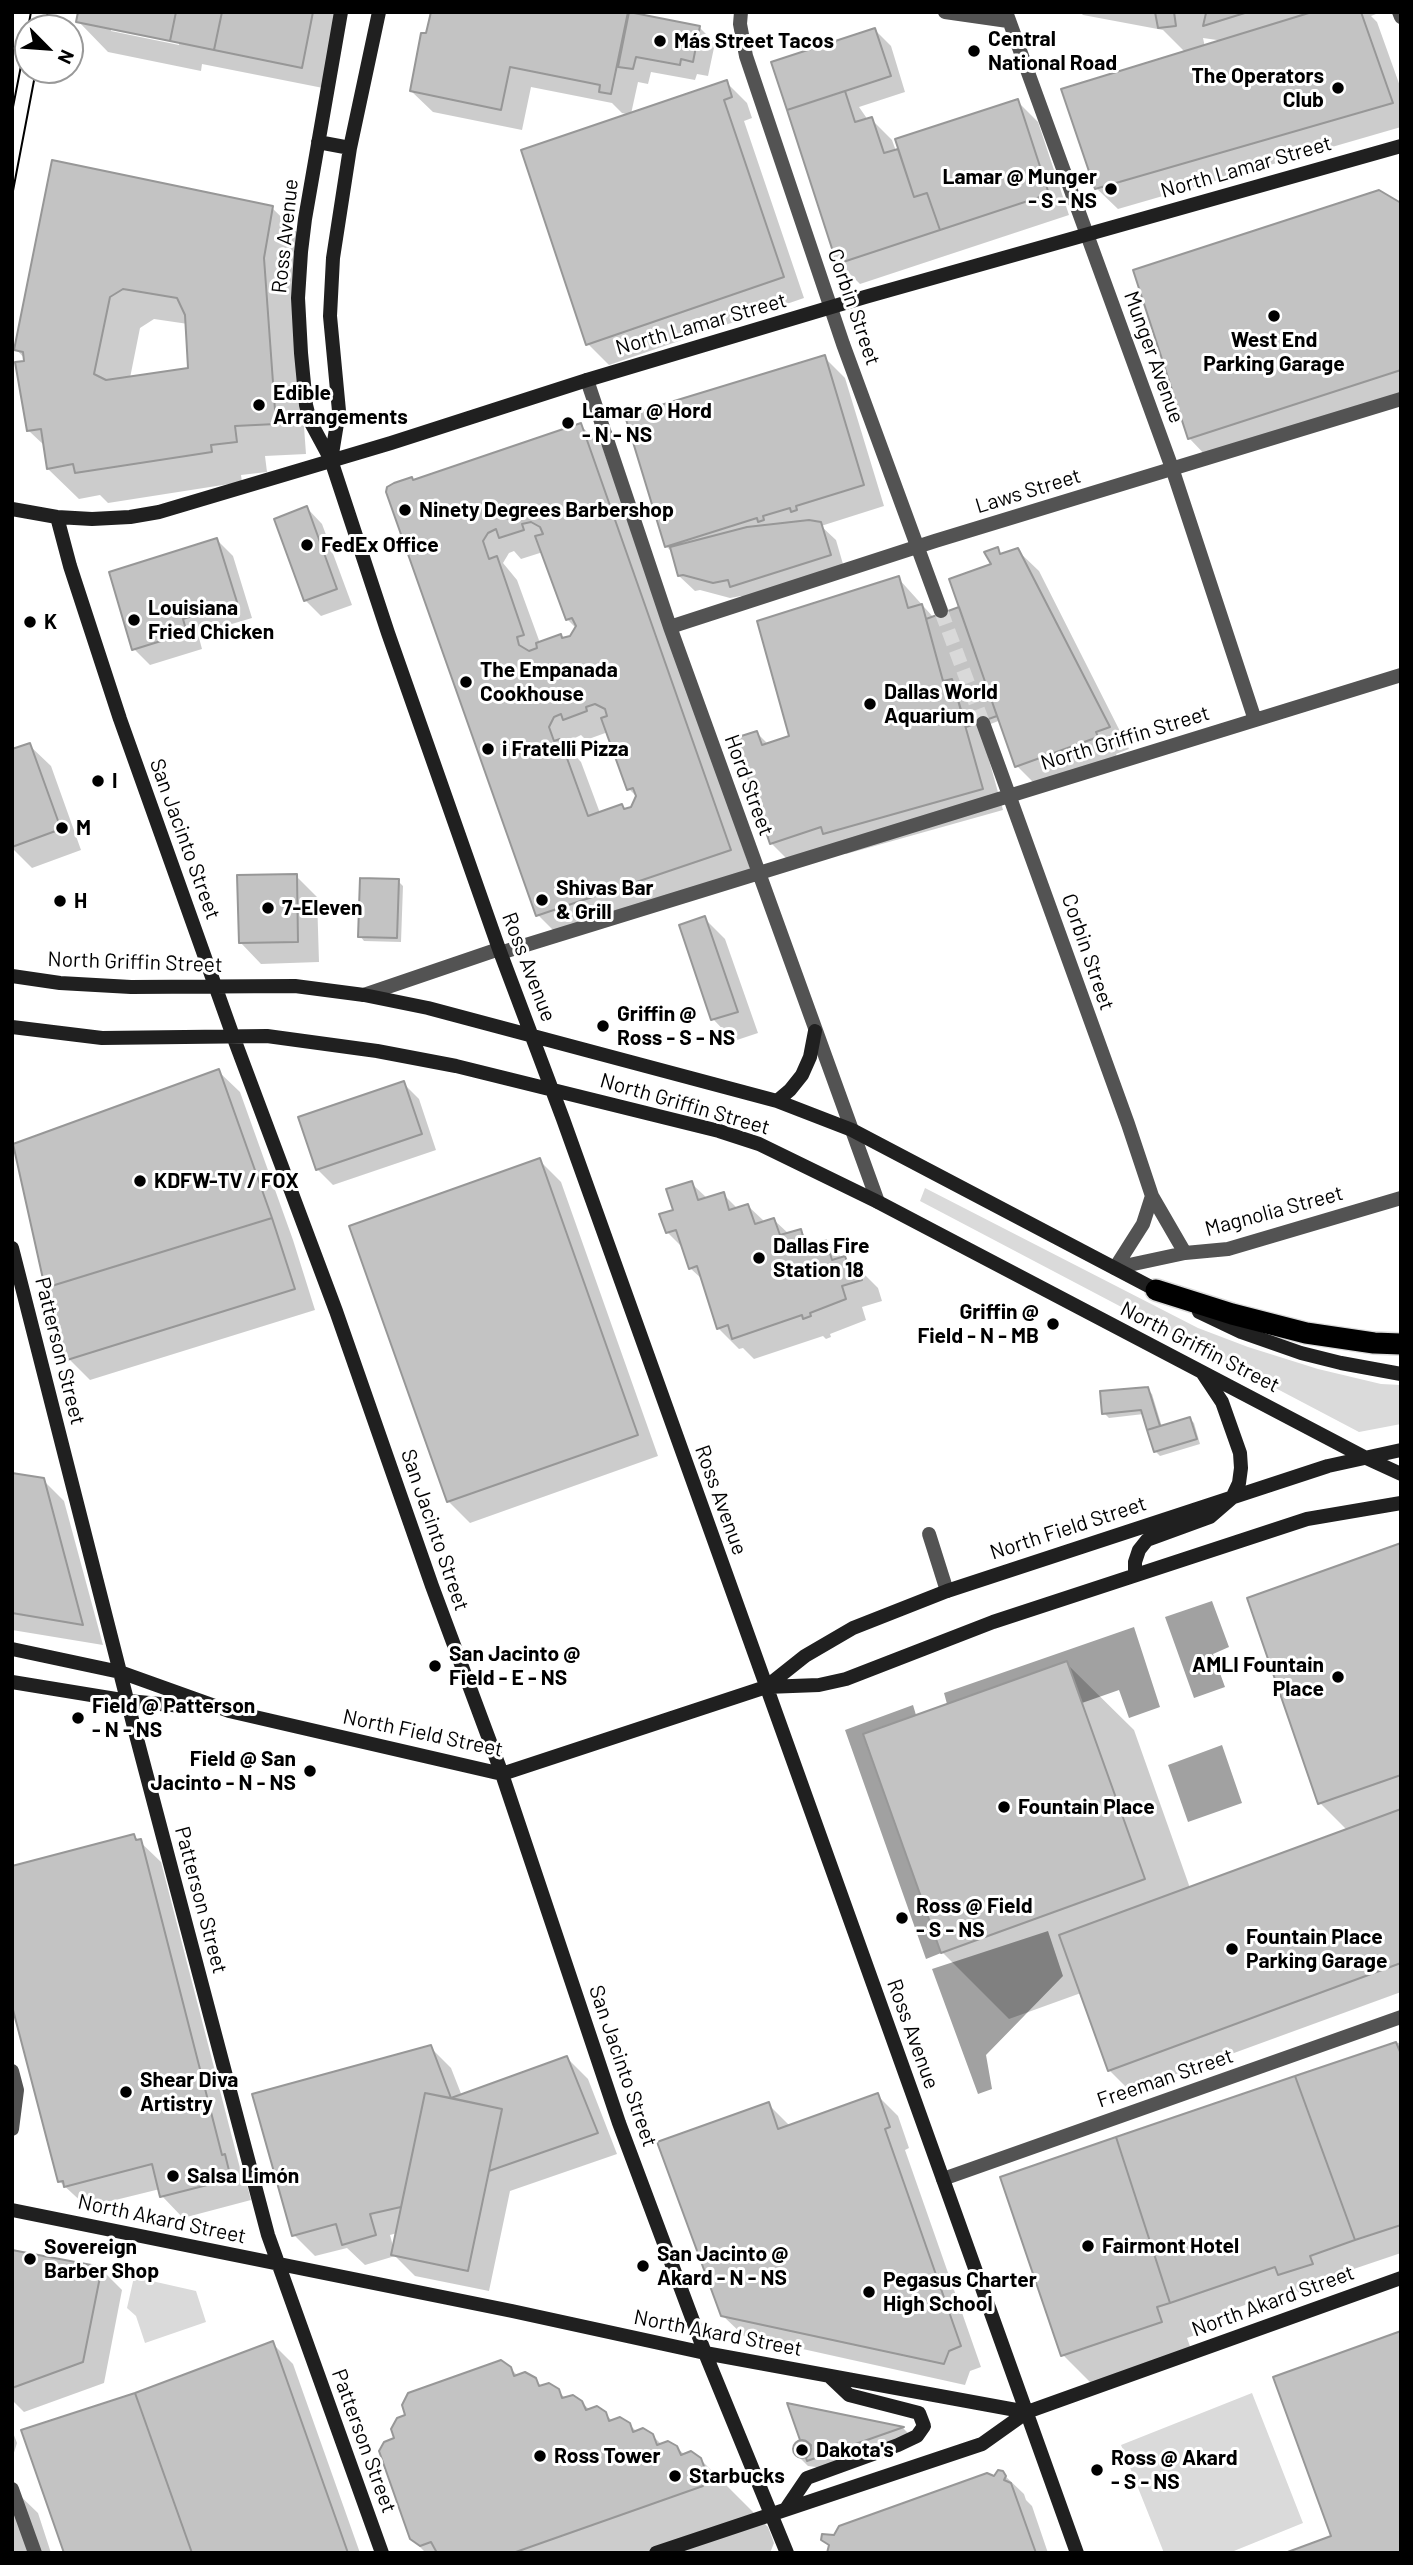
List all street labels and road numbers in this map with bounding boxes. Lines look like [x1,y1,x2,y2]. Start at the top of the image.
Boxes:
street label: North Lamar Street [1158,131,1334,203]
street label: Ross Avenue [266,177,304,295]
street label: Corbin Street [822,245,886,369]
street label: North Lamar Street [613,288,789,360]
street label: Munger Avenue [1118,288,1190,426]
street label: Laws Street [972,463,1084,519]
street label: North Griffin Street [1038,700,1212,776]
street label: Hord Street [719,731,779,839]
street label: San Jacinto Street [144,755,226,923]
street label: Corbin Street [1056,890,1120,1014]
street label: Ross Avenue [497,909,561,1025]
street label: North Griffin Street [47,946,223,978]
street label: North Griffin Street [597,1068,773,1140]
street label: Magnolia Street [1202,1180,1346,1242]
street label: Patterson Street [29,1275,91,1427]
street label: North Griffin Street [1116,1296,1284,1398]
street label: Ross Avenue [689,1442,753,1558]
street label: San Jacinto Street [396,1446,474,1614]
street label: North Field Street [987,1491,1149,1565]
street label: North Field Street [341,1704,505,1762]
street label: Patterson Street [169,1824,233,1976]
street label: Ross Avenue [881,1976,945,2092]
street label: San Jacinto Street [584,1982,662,2150]
street label: Freeman Street [1094,2043,1236,2113]
street label: North Akard Street [76,2189,248,2249]
street label: North Akard Street [1188,2260,1358,2342]
street label: North Akard Street [632,2304,804,2362]
street label: Patterson Street [326,2366,402,2516]

